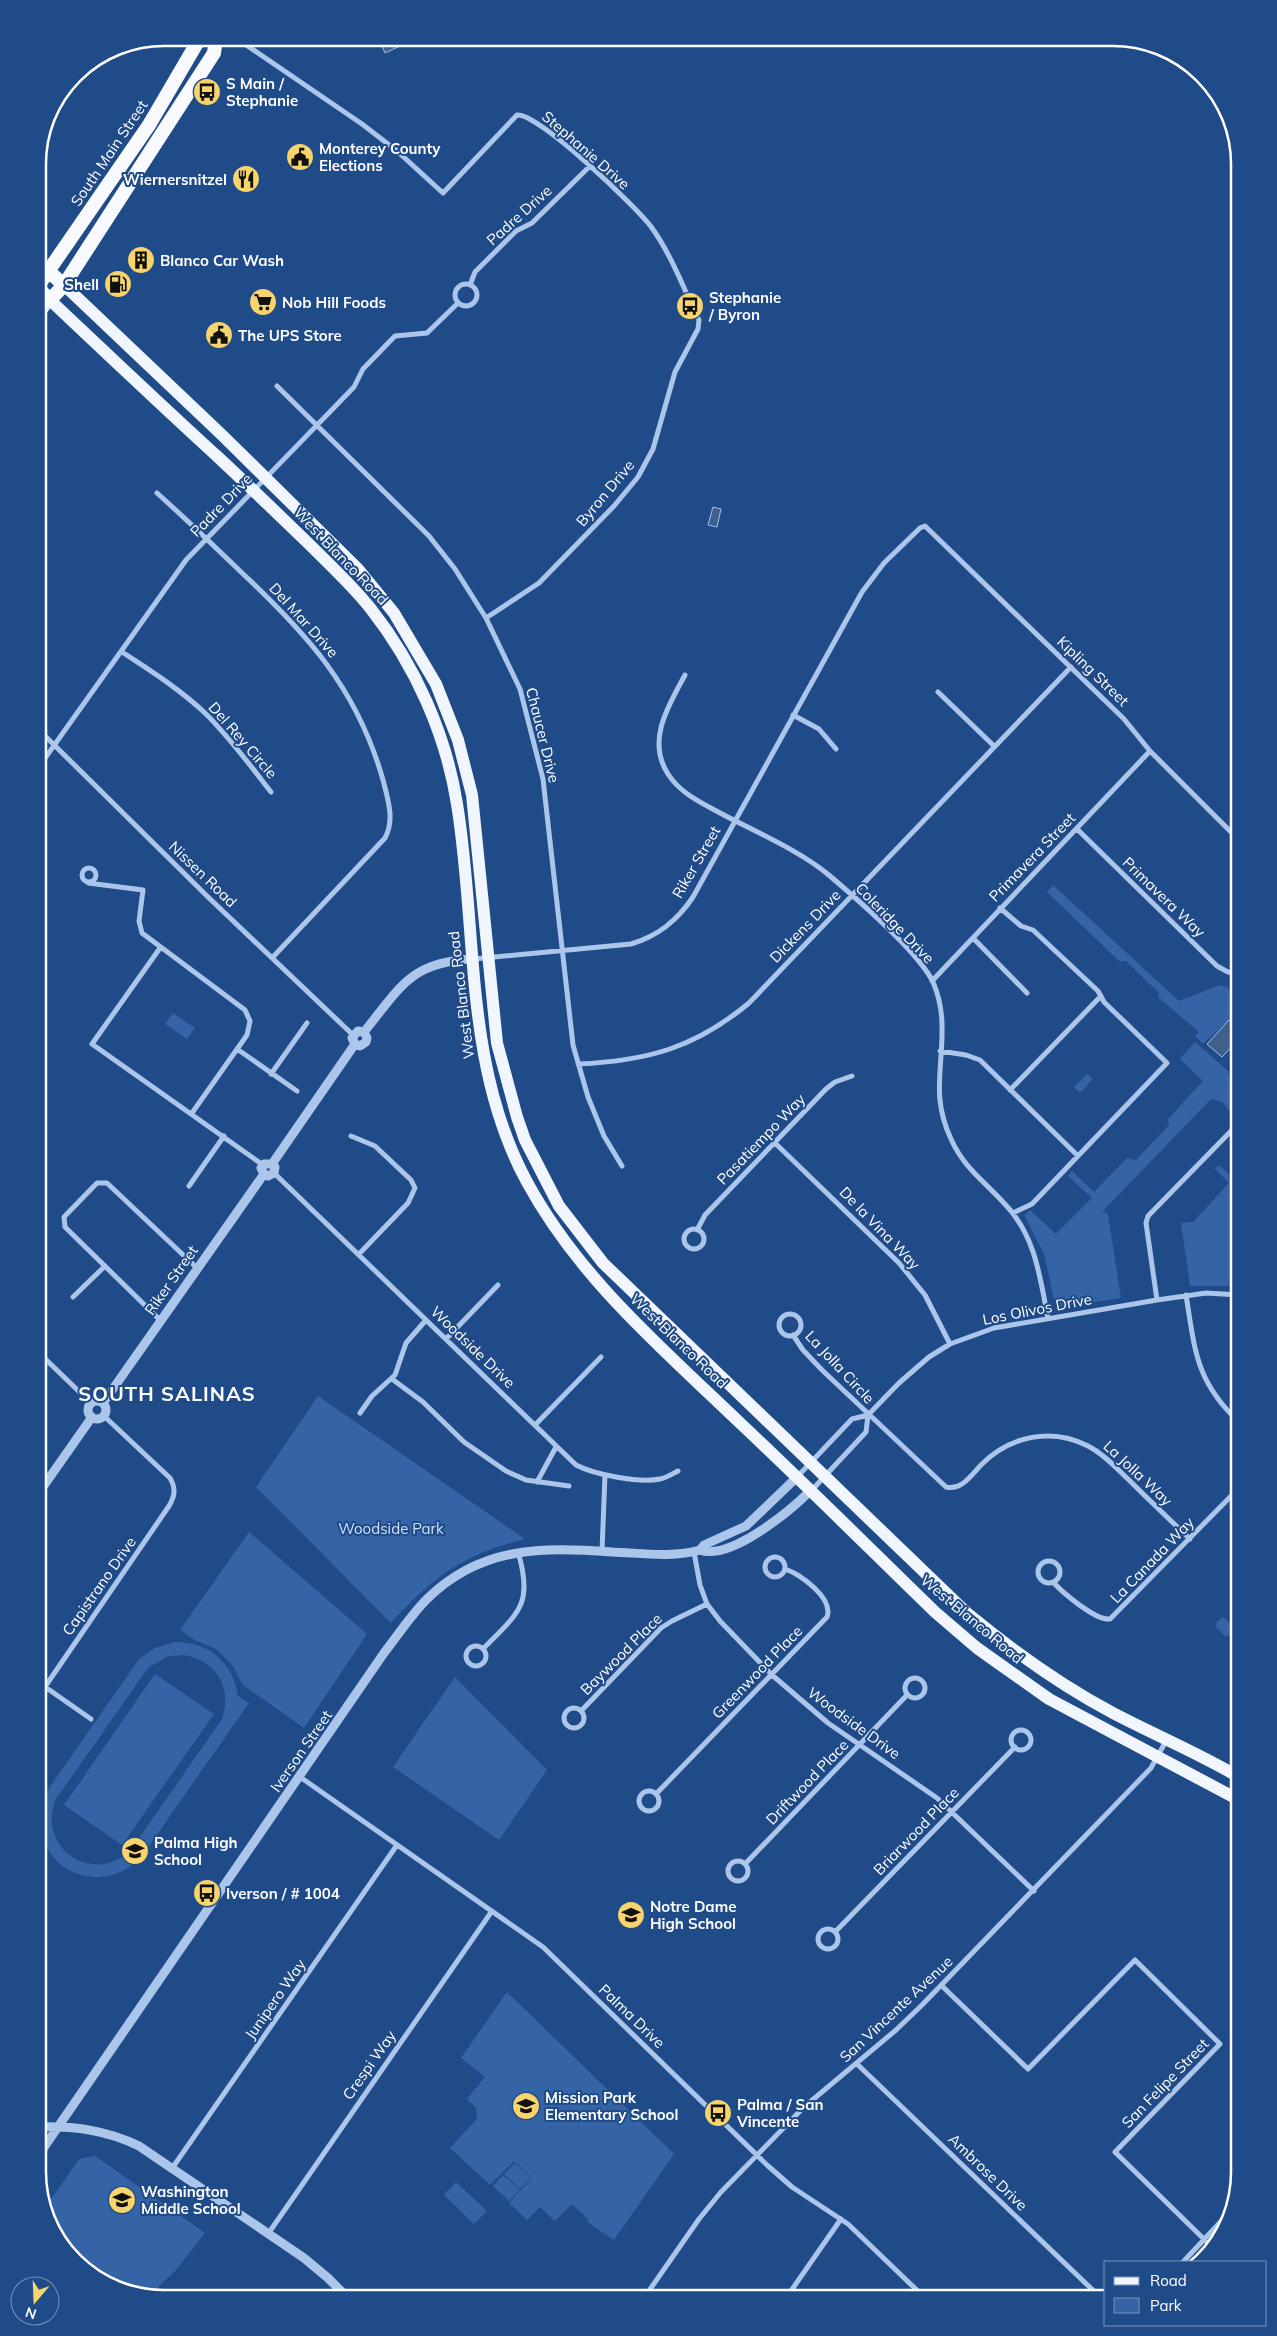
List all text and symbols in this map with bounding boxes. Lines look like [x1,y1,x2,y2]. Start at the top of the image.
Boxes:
place label: S Main / Stephanie [226,74,298,110]
bus stop icon: S Main / Stephanie [192,77,222,107]
street label: South Main Street [66,96,152,210]
street label: Stephanie Drive [538,107,634,193]
place label: Monterey County Elections [319,139,441,175]
public building icon: Monterey County Elections [285,142,315,172]
restaurant icon: Wiernersnitzel [231,164,261,194]
place label: Wiernersnitzel [123,170,227,189]
street label: Padre Drive [483,181,555,249]
building icon: Blanco Car Wash [126,245,156,275]
place label: Blanco Car Wash [160,251,284,270]
fuel station icon: Shell [103,269,133,299]
place label: Shell [64,275,99,294]
supermarket icon: Nob Hill Foods [248,287,278,317]
place label: Stephanie / Byron [708,288,781,324]
bus stop icon: Stephanie / Byron [675,291,705,321]
place label: Nob Hill Foods [282,293,386,312]
public building icon: The UPS Store [204,320,234,350]
place label: The UPS Store [238,326,342,345]
street label: Byron Drive [572,456,638,530]
street label: Padre Drive [186,469,256,541]
street label: West Blanco Road [290,503,392,609]
street label: Del Mar Drive [265,579,343,661]
street label: Kipling Street [1053,632,1133,710]
street label: Chaucer Drive [522,685,564,785]
street label: Del Rey Circle [205,698,281,782]
street label: Primavera Street [985,808,1079,906]
street label: Riker Street [668,822,724,902]
street label: Nissen Road [165,837,241,911]
street label: Primavera Way [1119,853,1209,941]
street label: Coleridge Drive [852,878,938,968]
street label: Dickens Drive [765,885,845,967]
street label: West Blanco Road [444,930,478,1060]
street label: Pasatiempo Way [713,1090,809,1188]
street label: De la Vina Way [836,1182,924,1274]
street label: Riker Street [140,1242,202,1318]
street label: Los Olivos Drive [981,1289,1093,1329]
street label: West Blanco Road [626,1290,732,1392]
street label: Woodside Drive [427,1302,519,1392]
street label: La Jolla Circle [801,1327,879,1407]
district label: SOUTH SALINAS [78,1381,256,1406]
street label: La Jolla Way [1100,1436,1176,1510]
street label: La Canada Way [1106,1513,1198,1607]
park label: Woodside Park [338,1519,444,1538]
street label: Capistrano Drive [58,1533,140,1639]
street label: West Blanco Road [917,1570,1027,1668]
street label: Baywood Place [576,1609,666,1699]
street label: Greenwood Place [708,1621,806,1723]
street label: Woodside Drive [804,1683,904,1763]
street label: Iverson Street [266,1706,336,1796]
street label: Driftwood Place [762,1735,852,1829]
street label: Briarwood Place [869,1783,963,1879]
place label: Palma High School [154,1833,238,1869]
school or university icon: Palma High School [120,1836,150,1866]
bus stop icon: Iverson / # 1004 [192,1878,222,1908]
place label: Iverson / # 1004 [226,1884,340,1903]
place label: Notre Dame High School [650,1897,736,1933]
school or university icon: Notre Dame High School [616,1900,646,1930]
street label: San Vincente Avenue [836,1952,956,2066]
street label: Junipero Way [240,1955,310,2043]
street label: Palma Drive [595,1980,669,2052]
street label: Crespi Way [338,2027,400,2103]
street label: San Felipe Street [1118,2034,1212,2132]
place label: Mission Park Elementary School [545,2088,678,2124]
school or university icon: Mission Park Elementary School [511,2091,541,2121]
place label: Palma / San Vincente [736,2095,824,2131]
bus stop icon: Palma / San Vincente [703,2098,733,2128]
street label: Ambrose Drive [944,2129,1032,2215]
place label: Washington Middle School [141,2182,241,2218]
school or university icon: Washington Middle School [107,2185,137,2215]
legend [1104,2261,1267,2326]
text: Road [1150,2271,1187,2290]
north arrow [10,2276,60,2326]
text: Park [1150,2296,1182,2315]
text: N [23,2303,39,2324]

